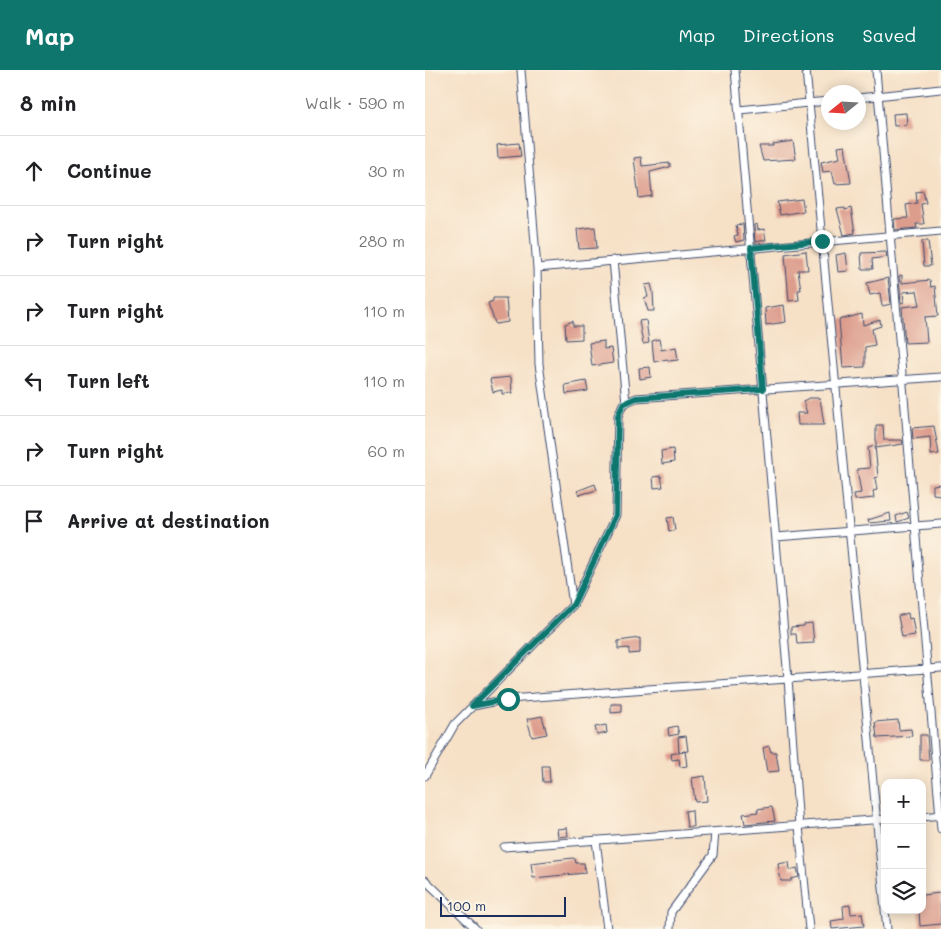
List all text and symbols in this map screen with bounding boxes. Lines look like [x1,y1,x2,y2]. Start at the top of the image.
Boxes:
text: Map [25,20,74,51]
text: Map [678,23,715,47]
text: Directions [743,23,835,47]
text: Saved [863,23,916,47]
north arrow [821,85,866,130]
text: 8 min [20,89,76,116]
text: Walk · 590 m [305,92,405,113]
icon: ahead [20,157,48,185]
text: Continue [67,158,152,183]
text: 30 m [368,160,405,181]
icon: right [20,227,48,255]
text: Turn right [67,228,164,253]
text: 280 m [359,230,405,251]
route end [811,230,834,253]
icon: right [20,297,48,325]
text: Turn right [67,298,164,323]
text: 110 m [363,300,405,321]
icon: left [20,367,48,395]
text: Turn left [67,368,150,393]
text: 110 m [363,370,405,391]
icon: right [20,437,48,465]
text: Turn right [67,438,164,463]
text: 60 m [368,440,405,461]
icon: arrive [20,507,48,535]
text: Arrive at destination [67,508,270,533]
route start [497,688,520,711]
map controls [881,779,926,914]
button: + [881,779,926,824]
button: − [881,824,926,869]
button: layers [881,869,926,914]
scale bar [440,894,566,917]
text: 100 m [447,896,486,915]

